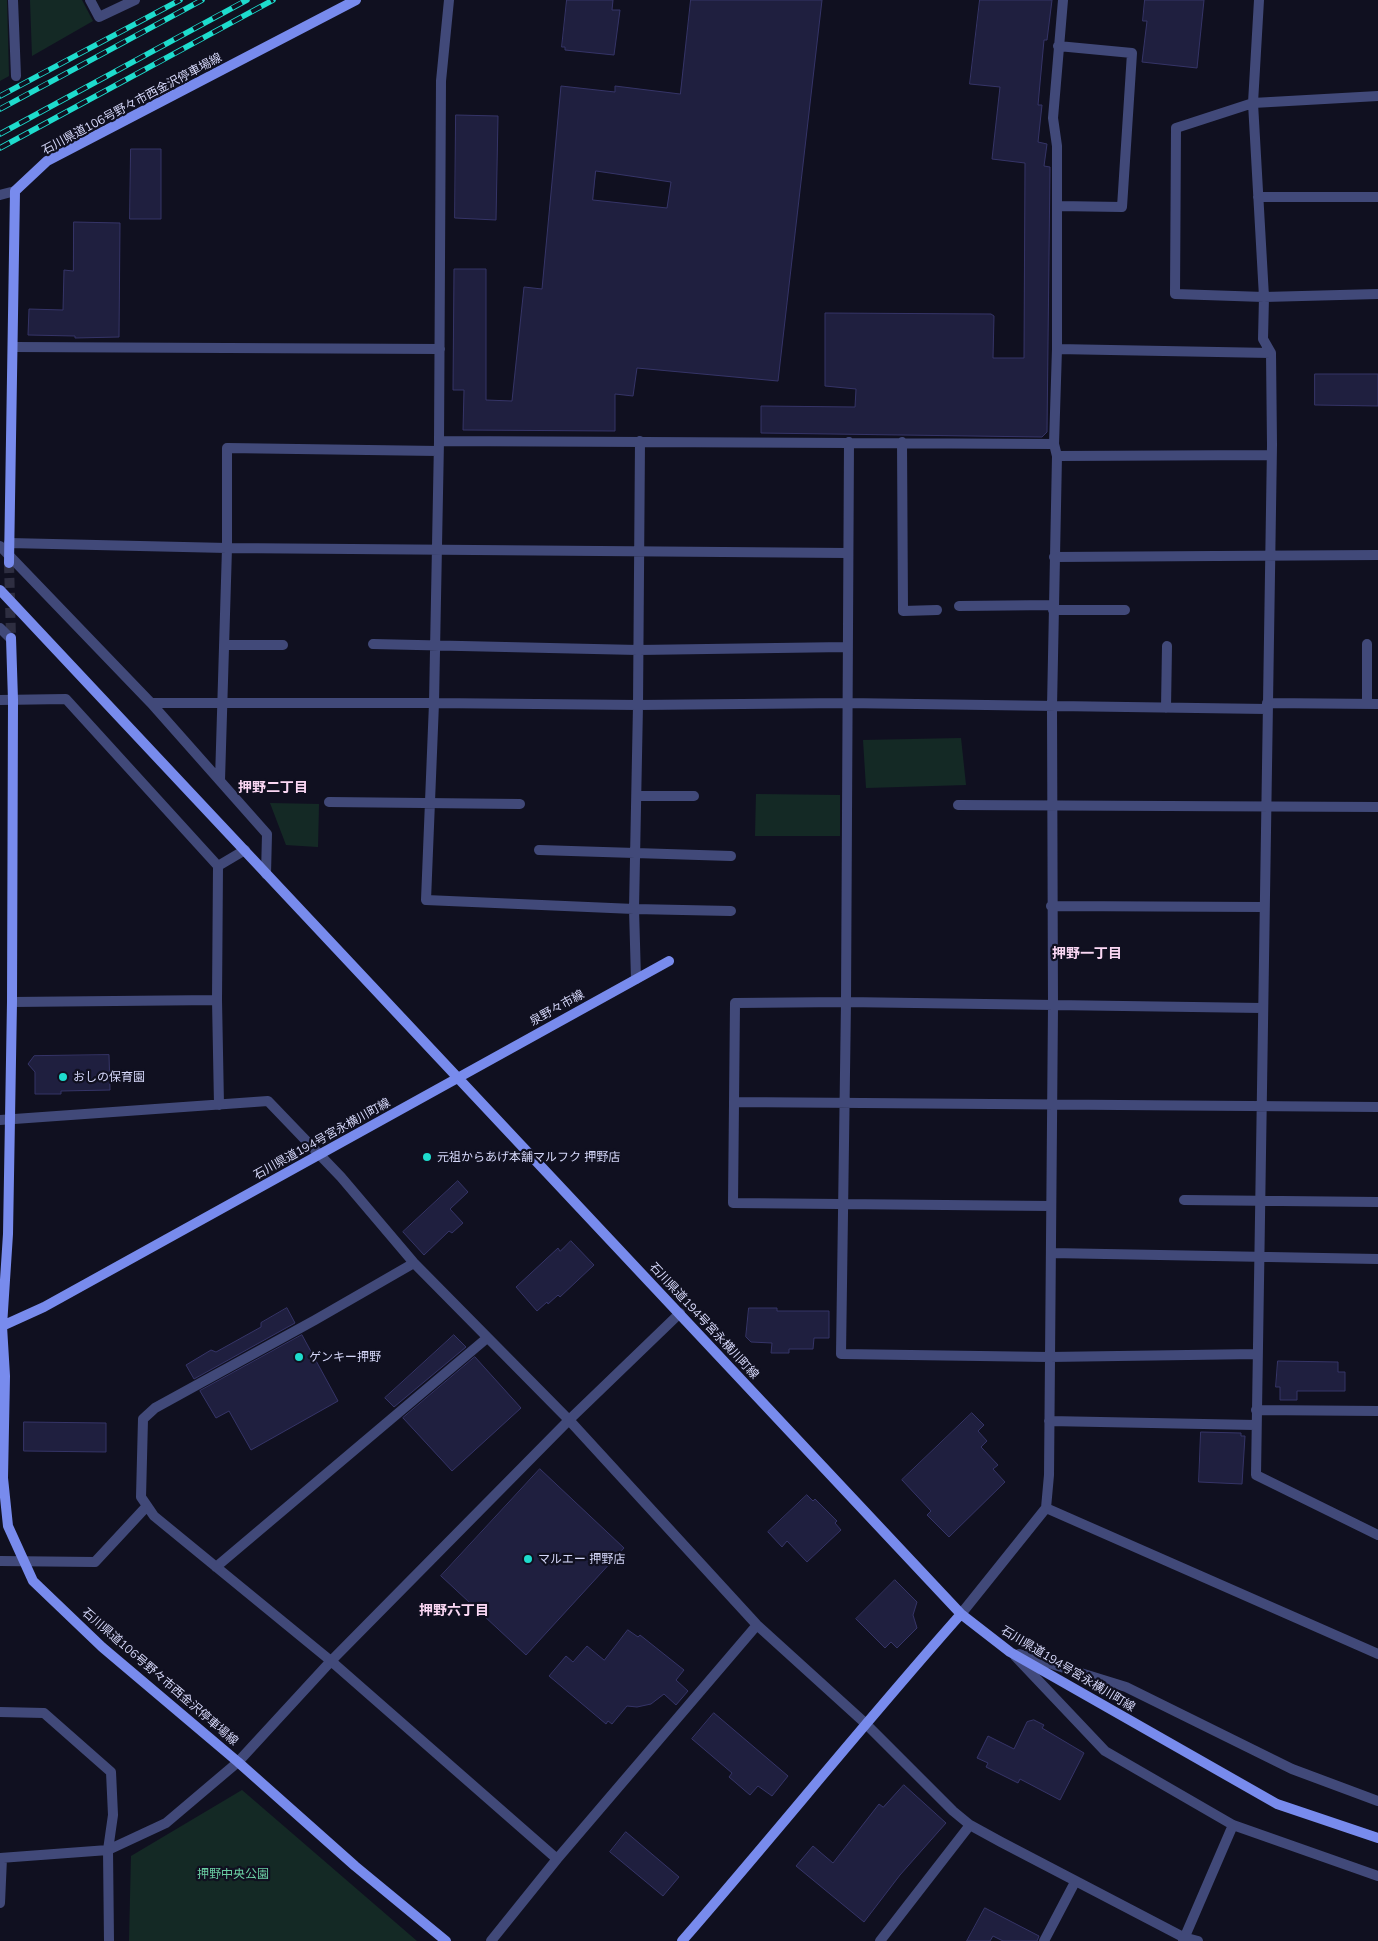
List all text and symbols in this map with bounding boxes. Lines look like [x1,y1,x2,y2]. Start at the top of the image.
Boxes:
street label: 石川県道106号野々市西金沢停車場線 [40,50,224,158]
district label: 押野二丁目 [238,780,308,796]
district label: 押野一丁目 [1052,946,1122,962]
street label: 泉野々市線 [527,987,587,1029]
place label: おしの保育園 [73,1070,145,1084]
marker: おしの保育園 [57,1071,69,1083]
street label: 石川県道194号宮永横川町線 [251,1095,393,1183]
place label: 元祖からあげ本舗マルフク 押野店 [437,1150,620,1164]
marker: 元祖からあげ本舗マルフク 押野店 [421,1151,433,1163]
street label: 石川県道194号宮永横川町線 [646,1260,762,1382]
place label: ゲンキー押野 [309,1350,381,1364]
marker: ゲンキー押野 [293,1351,305,1363]
place label: マルエー 押野店 [538,1552,625,1566]
marker: マルエー 押野店 [522,1553,534,1565]
district label: 押野六丁目 [419,1603,489,1619]
street label: 石川県道106号野々市西金沢停車場線 [79,1605,241,1749]
street label: 石川県道194号宮永横川町線 [998,1623,1138,1715]
park label: 押野中央公園 [197,1867,269,1881]

